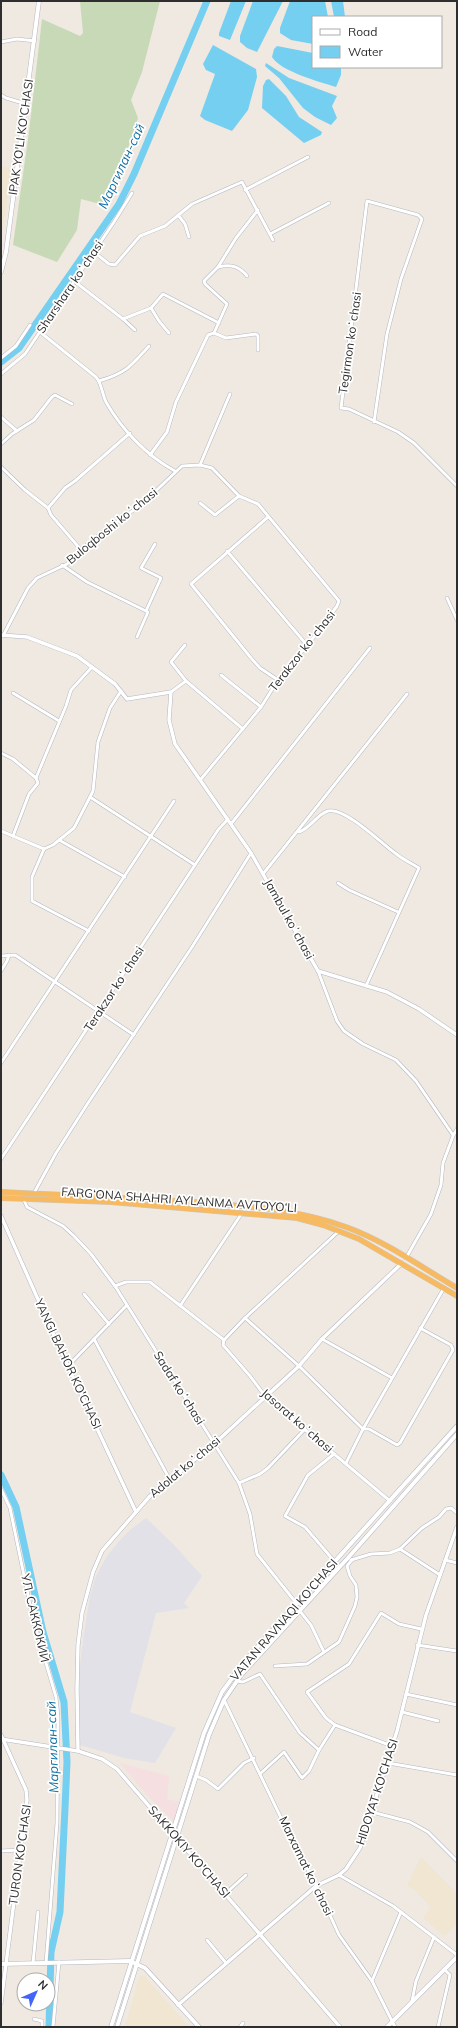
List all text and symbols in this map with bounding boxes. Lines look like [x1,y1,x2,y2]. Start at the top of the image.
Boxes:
legend [312,16,442,68]
text: Road [348,24,377,39]
text: Water [348,44,384,59]
street label: IPAK YO'LI KO'CHASI [5,78,36,196]
water label: Маргилан-сай [94,121,148,211]
street label: Sharshara koʻchasi [33,237,106,336]
street label: Tegirmon koʻchasi [335,291,364,395]
street label: Buloqboshi koʻchasi [63,484,160,567]
street label: Terakzor koʻchasi [265,607,338,694]
street label: Jambul koʻchasi [261,876,318,962]
street label: Terakzor koʻchasi [80,943,147,1034]
street label: FARG‘ONA SHAHRI AYLANMA AVTOYO‘LI [61,1184,297,1215]
street label: YANGI BAHOR KO'CHASI [31,1295,105,1431]
street label: Sadaf koʻchasi [151,1348,208,1428]
street label: Jasorat koʻchasi [258,1385,337,1456]
street label: Adolat koʻchasi [146,1432,223,1501]
street label: VATAN RAVNAQI KO'CHASI [227,1556,341,1684]
street label: УЛ. САККОКИЙ [18,1571,53,1664]
water label: Маргилан-сай [42,1701,62,1793]
street label: HIDOYAT KO'CHASI [352,1737,401,1847]
street label: SAKKOKIY KO'CHASI [145,1802,234,1901]
street label: TURON KO'CHASI [5,1804,34,1906]
street label: Marxamat koʻchasi [276,1814,337,1918]
north arrow [16,1972,56,2012]
text: N [35,1977,51,1993]

